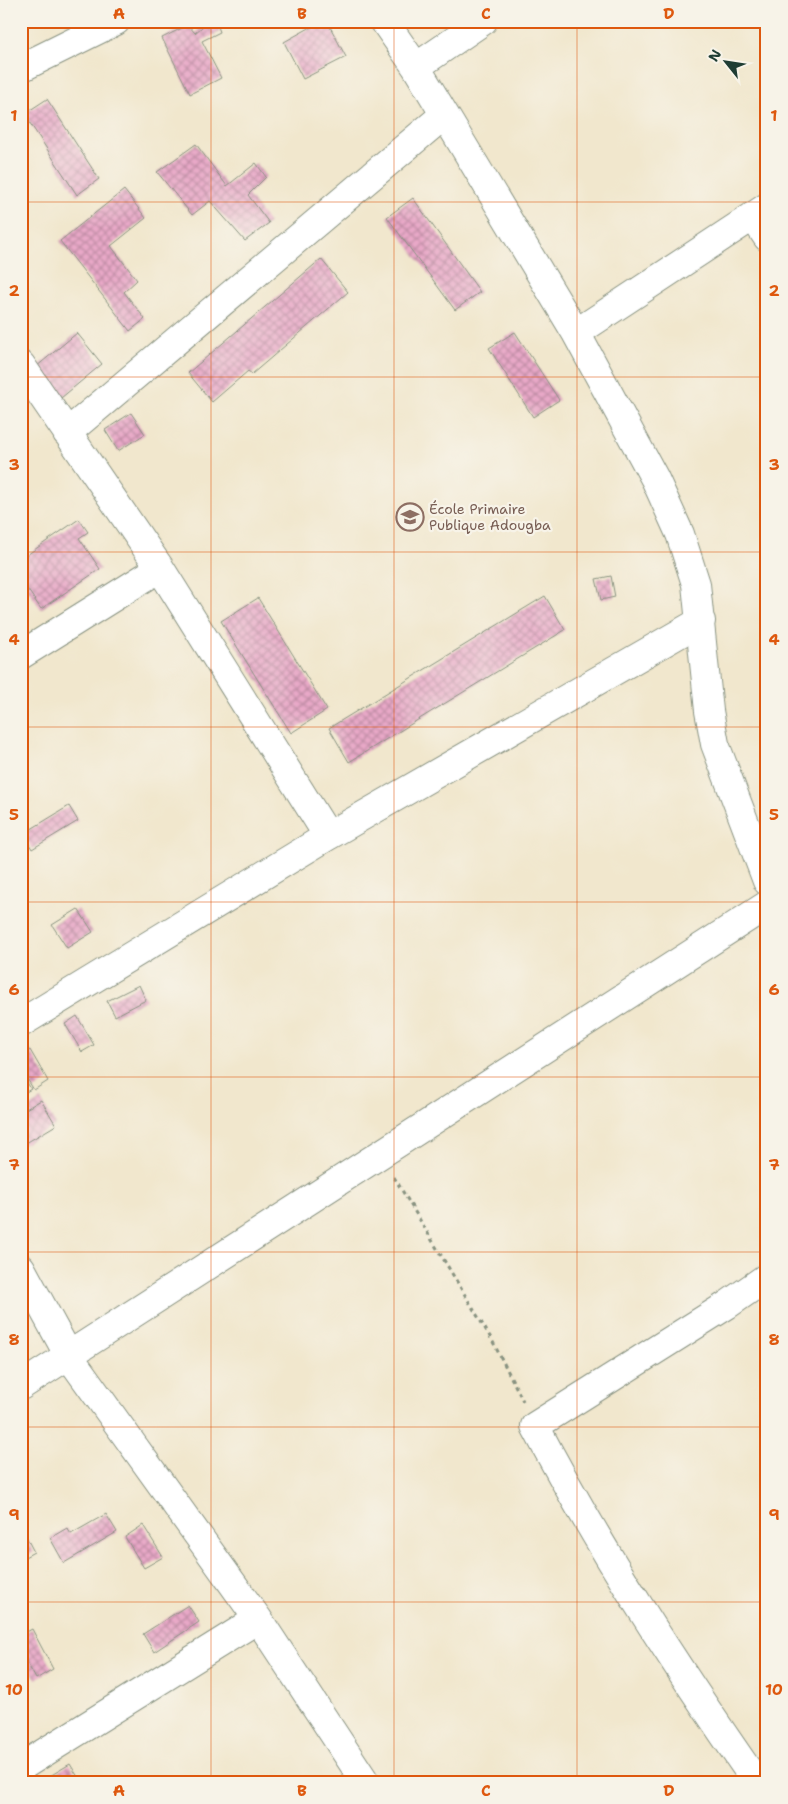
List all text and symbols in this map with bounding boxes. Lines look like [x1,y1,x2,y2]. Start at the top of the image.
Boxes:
text: A [113,3,125,24]
text: B [297,3,307,24]
text: C [481,3,491,24]
text: D [663,3,675,24]
north arrow [700,38,750,88]
text: N [704,46,725,65]
text: 1 [10,105,18,126]
text: 1 [770,105,778,126]
text: 2 [8,280,20,301]
text: 2 [768,280,780,301]
text: 3 [8,454,20,475]
text: 3 [768,454,780,475]
place label: École Primaire Publique Adougba [429,500,551,534]
school or university icon: École Primaire Publique Adougba [395,502,425,532]
text: 4 [8,629,20,650]
text: 4 [768,629,780,650]
text: 5 [9,804,19,825]
text: 5 [769,804,779,825]
text: 6 [8,979,20,1000]
text: 6 [768,979,780,1000]
text: 7 [8,1154,20,1175]
text: 7 [768,1154,780,1175]
text: 8 [8,1329,20,1350]
text: 8 [768,1329,780,1350]
text: 9 [8,1504,20,1525]
text: 9 [768,1504,780,1525]
text: 10 [5,1679,23,1700]
text: 10 [765,1679,783,1700]
text: A [113,1780,125,1801]
text: B [297,1780,307,1801]
text: C [481,1780,491,1801]
text: D [663,1780,675,1801]

